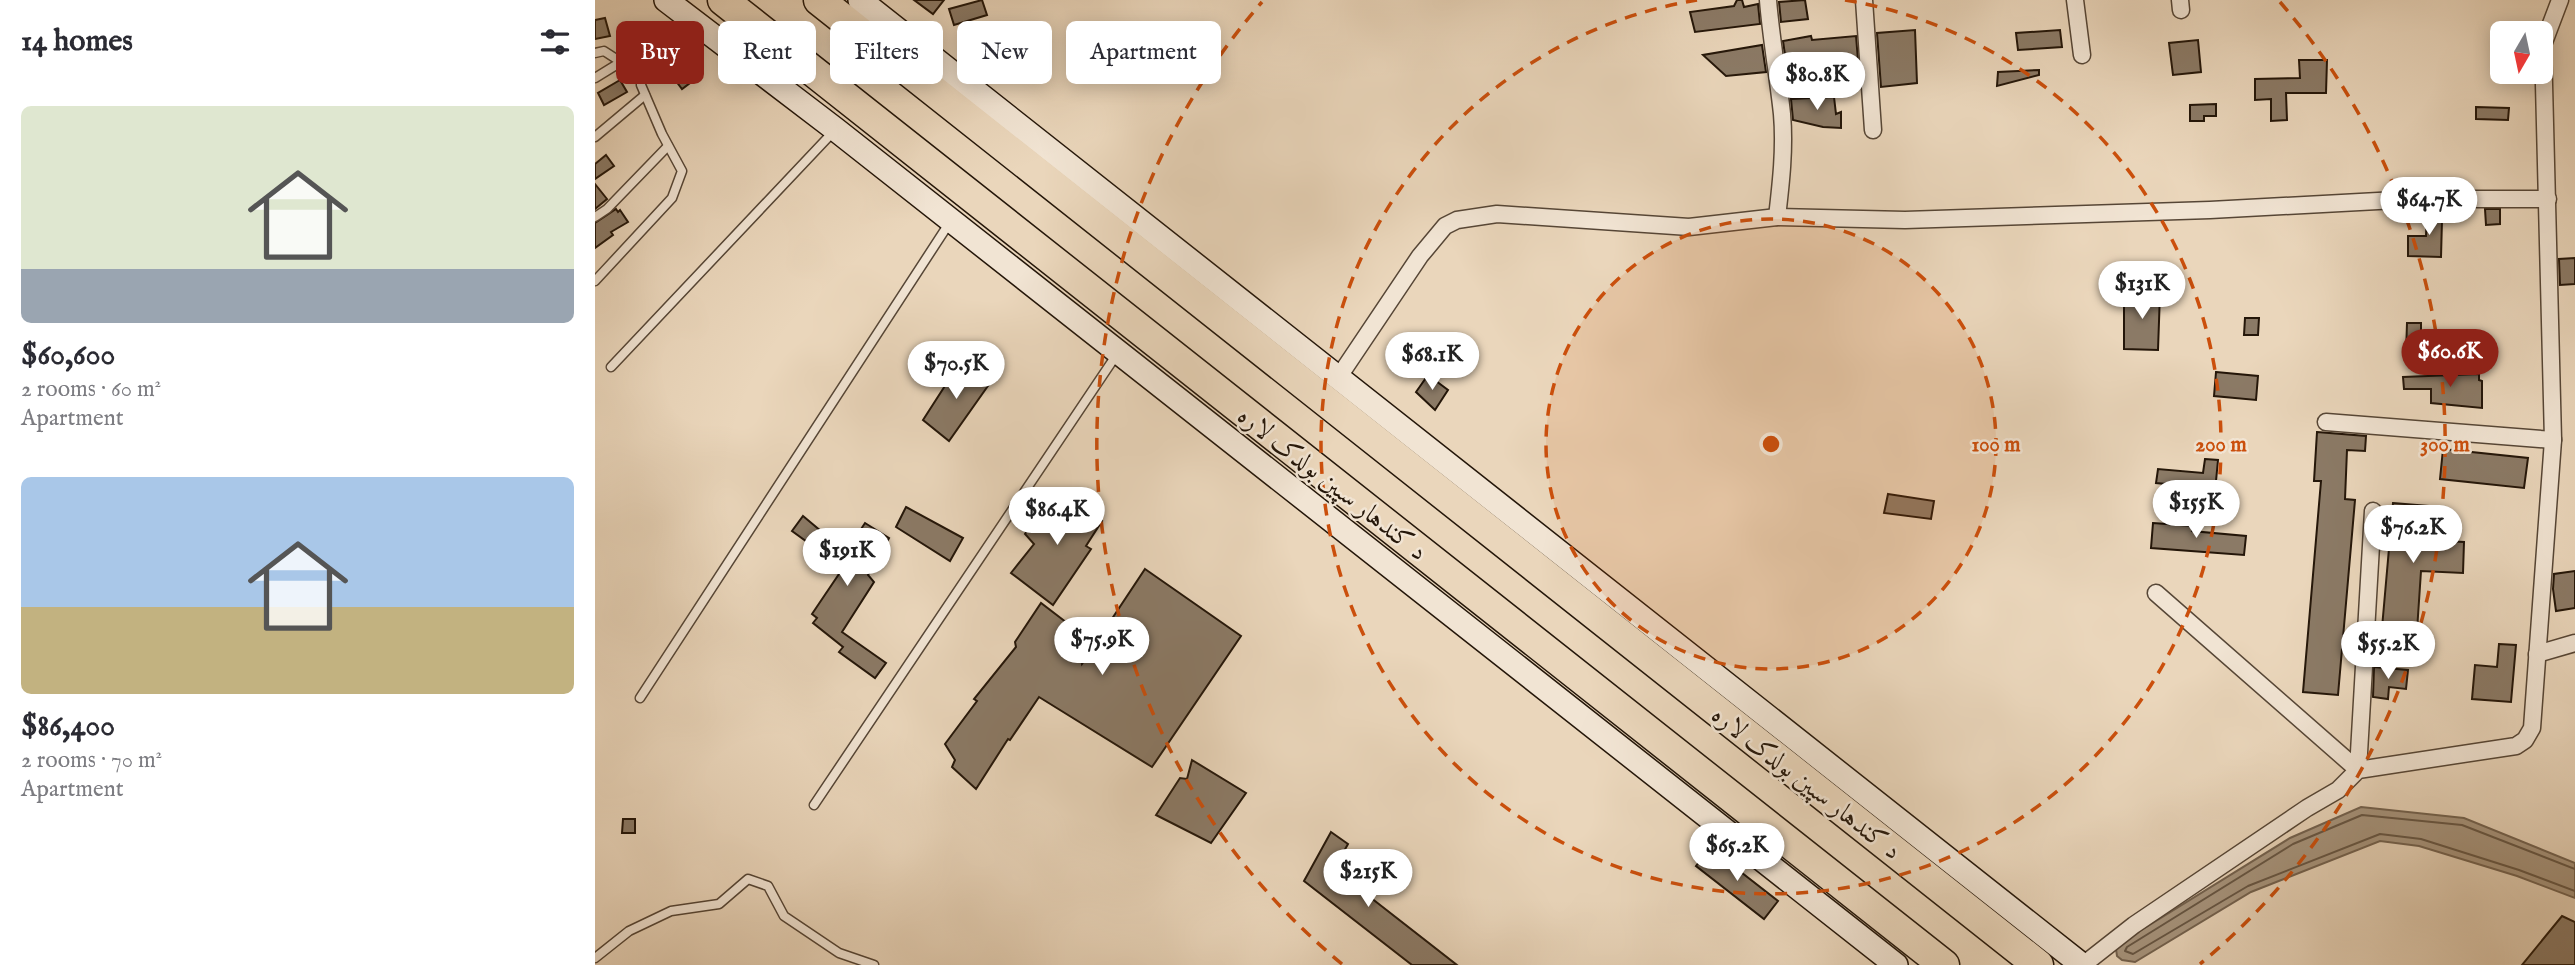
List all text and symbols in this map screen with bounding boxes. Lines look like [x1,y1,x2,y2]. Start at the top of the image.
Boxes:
chip: Buy [616,21,704,84]
chip: Rent [718,21,816,84]
chip: Filters [830,21,943,84]
chip: New [957,21,1052,84]
chip: Apartment [1066,21,1221,84]
north arrow [2490,21,2553,84]
map controls [2490,21,2553,84]
text: 14 homes [21,23,133,61]
icon: filters [536,23,574,61]
pin: $80.8K [1760,52,1874,112]
text: $80.8K [1785,60,1849,89]
icon: home [235,152,361,278]
pin: $64.7K [2372,177,2486,237]
text: $64.7K [2396,185,2462,214]
pin: $131K [2093,262,2191,321]
text: $131K [2114,269,2170,298]
pin: $60.6K [2393,330,2507,389]
pin: $68.1K [1375,332,1489,392]
text: $60,600 [21,337,115,375]
text: $60.6K [2417,337,2483,366]
text: $68.1K [1401,340,1463,369]
pin: $70.5K [899,342,1013,401]
text: $70.5K [924,349,988,378]
text: 2 rooms · 60 m² [21,375,161,404]
street label: د کندهار سپین بولدک لاره [1230,400,1434,569]
text: Apartment [21,404,124,433]
centre of rings [1759,432,1783,456]
text: 100 m [1971,432,2021,459]
text: 200 m [2195,432,2247,459]
text: 300 m [2420,432,2470,459]
pin: $155K [2147,480,2245,540]
pin: $86.4K [1000,488,1114,547]
text: $155K [2169,488,2223,517]
text: $86.4K [1025,495,1089,524]
pin: $76.2K [2356,505,2470,565]
text: $76.2K [2380,513,2446,542]
icon: home [235,523,361,649]
pin: $191K [798,528,896,588]
text: $191K [819,536,875,565]
pin: $75.9K [1045,618,1159,677]
pin: $55.2K [2331,622,2445,681]
text: $75.9K [1070,625,1134,654]
text: $55.2K [2357,629,2419,658]
street label: د کندهار سپین بولدک لاره [1704,699,1908,868]
text: $86,400 [21,708,115,746]
text: 2 rooms · 70 m² [21,746,162,775]
text: Apartment [21,775,124,804]
pin: $65.2K [1680,824,1794,883]
text: $65.2K [1705,831,1769,860]
pin: $215K [1319,850,1417,909]
text: $215K [1339,857,1397,886]

